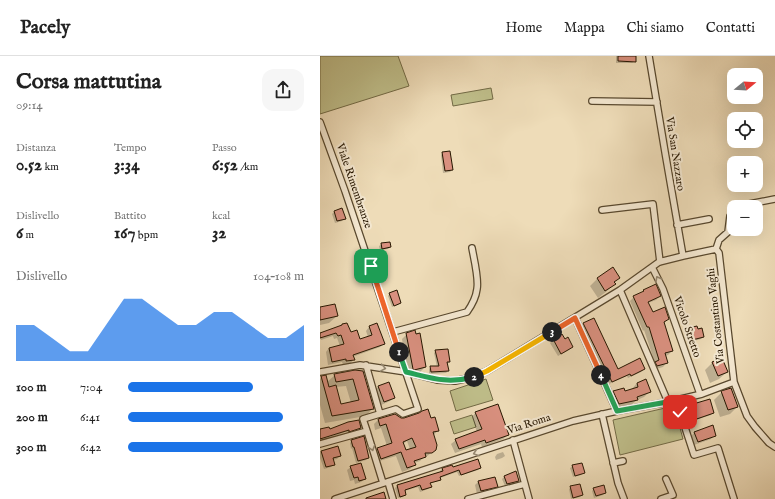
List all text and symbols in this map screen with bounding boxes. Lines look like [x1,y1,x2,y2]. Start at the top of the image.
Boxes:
text: Pacely [20,16,70,40]
text: Home [506,19,542,37]
text: Mappa [564,19,605,37]
text: Chi siamo [627,19,684,37]
text: Contatti [706,19,755,37]
text: Corsa mattutina [16,68,161,96]
north arrow [727,68,763,104]
map controls [727,68,763,236]
button: share [262,69,304,111]
text: 09:14 [16,97,43,114]
button: locate [727,112,763,148]
street label: Via San Nazzaro [662,115,688,192]
text: Distanza [16,141,56,155]
text: Tempo [114,141,147,155]
text: Passo [212,141,237,155]
street label: Viale Rimembranze [333,141,375,230]
text: 0.52 [16,155,42,176]
text: 3:34 [114,155,140,176]
text: 6:52 [212,155,238,176]
button: + [727,156,763,192]
text: km [42,160,59,174]
text: /km [238,160,258,174]
button: − [727,200,763,236]
text: Dislivello [16,209,59,223]
text: Battito [114,209,146,223]
text: kcal [212,209,230,223]
text: 6 [16,223,23,244]
text: 167 [114,223,135,244]
text: 32 [212,223,226,244]
text: m [23,228,34,242]
text: bpm [135,228,158,242]
pin [354,249,388,283]
icon: arrive [360,255,382,277]
street label: Via Costantino Vaghi [704,267,728,366]
text: Dislivello [16,268,67,285]
text: 104–108 m [253,268,304,285]
one-way arrow [655,275,663,283]
street label: Vicolo Stretto [670,294,704,360]
pin: 3 [542,322,562,342]
text: 3 [550,325,554,339]
pin: 1 [389,342,409,362]
text: 1 [397,345,401,359]
one-way arrow [380,363,386,372]
pin: 4 [591,365,611,385]
pin: 2 [464,367,484,387]
text: 4 [598,368,604,382]
text: 2 [471,370,477,384]
text: 100 m [16,379,46,396]
text: 7:04 [80,379,102,396]
pin [663,395,697,429]
icon: check [669,401,691,423]
text: 200 m [16,409,48,426]
text: 6:41 [80,409,100,426]
street label: Via Roma [505,410,553,438]
text: 300 m [16,439,47,456]
text: 6:42 [80,439,101,456]
one-way arrow [368,444,376,451]
one-way arrow [472,448,479,457]

